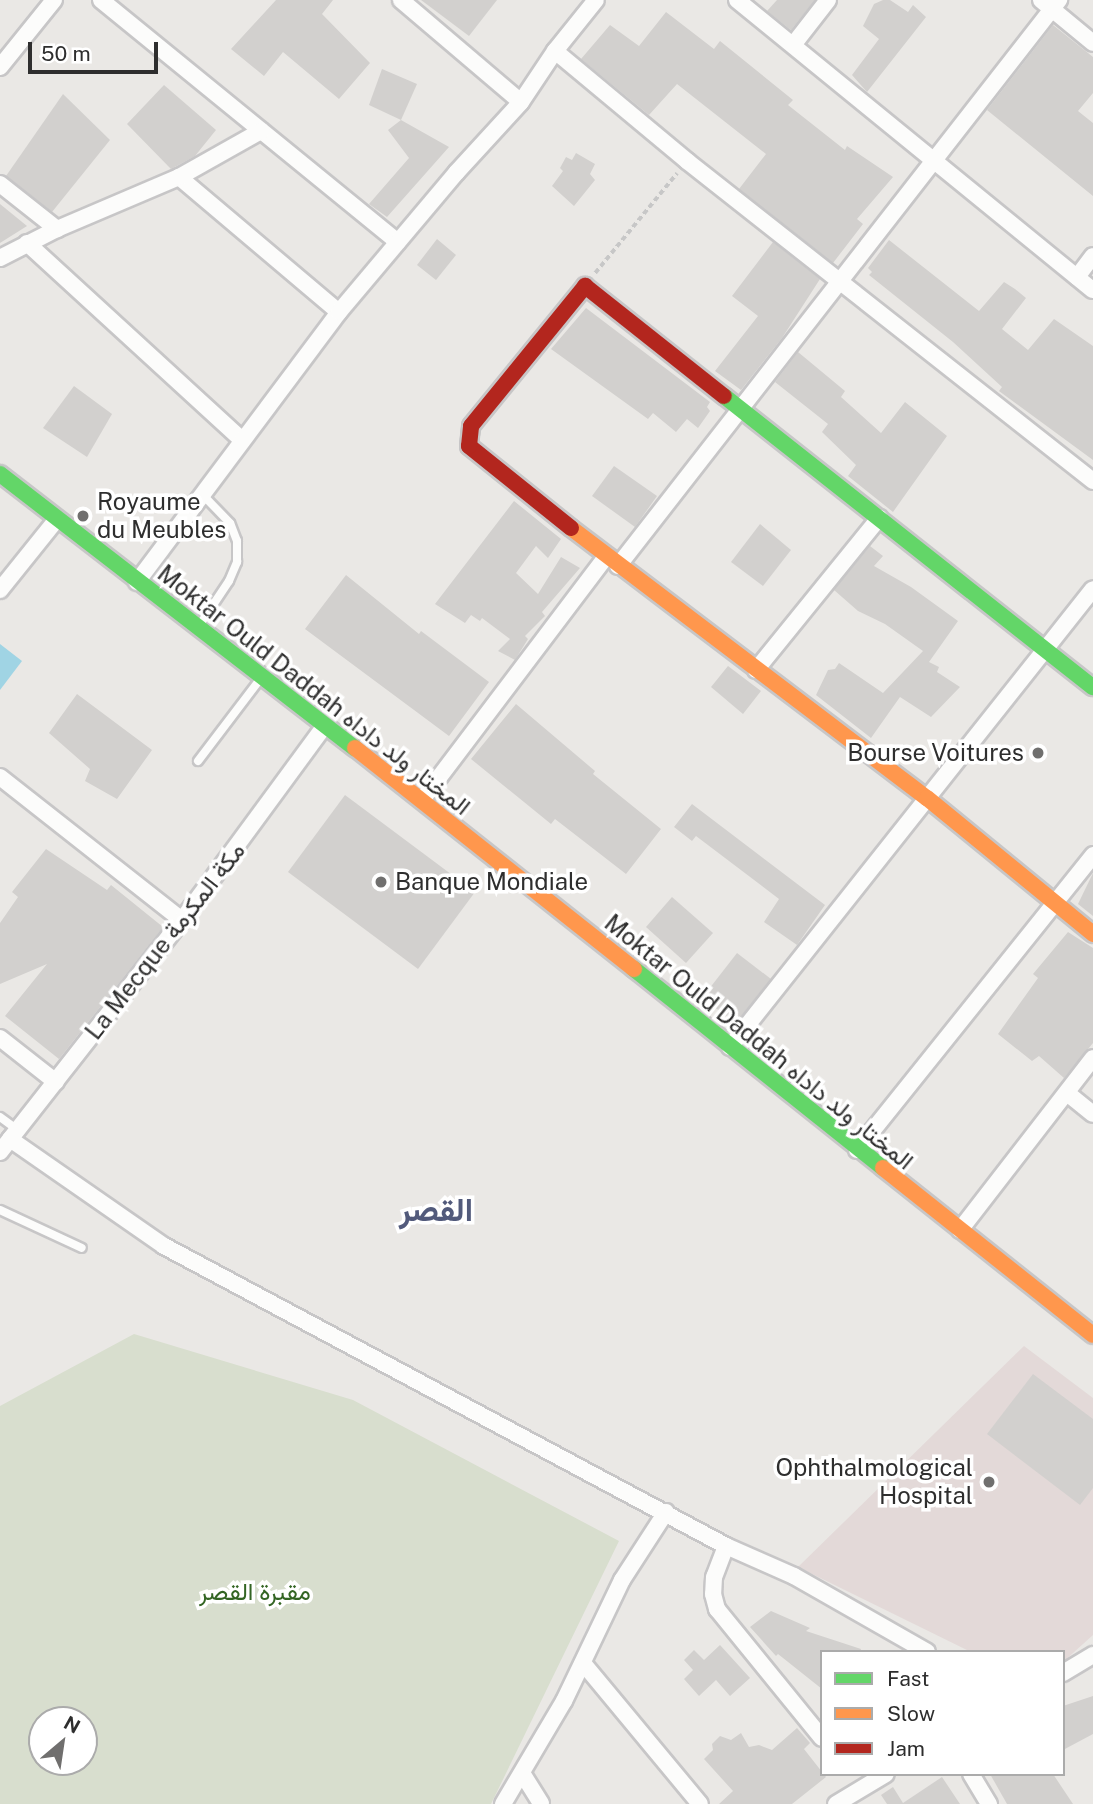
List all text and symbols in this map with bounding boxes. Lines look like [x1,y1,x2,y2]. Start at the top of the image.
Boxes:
scale bar [32,28,161,72]
text: 50 m [41,41,91,66]
place label: Royaume du Meubles [97,488,226,544]
marker: Royaume du Meubles [75,508,91,524]
street label: Moktar Ould Daddah المختار ولد داداه [152,559,476,821]
place label: Bourse Voitures [847,739,1024,767]
marker: Bourse Voitures [1030,745,1046,761]
street label: La Mecque مكة المكرمة [79,837,251,1045]
place label: Banque Mondiale [395,868,588,896]
marker: Banque Mondiale [373,874,389,890]
street label: Moktar Ould Daddah المختار ولد داداه [599,908,919,1176]
district label: القصر [399,1191,473,1229]
place label: Ophthalmological Hospital [776,1454,973,1510]
marker: Ophthalmological Hospital [979,1472,999,1492]
park label: مقبرة القصر [199,1578,311,1606]
legend [820,1650,1065,1776]
text: Fast [887,1666,929,1691]
text: Slow [887,1701,935,1726]
north arrow [28,1706,98,1776]
text: N [60,1711,84,1738]
text: Jam [887,1736,925,1761]

